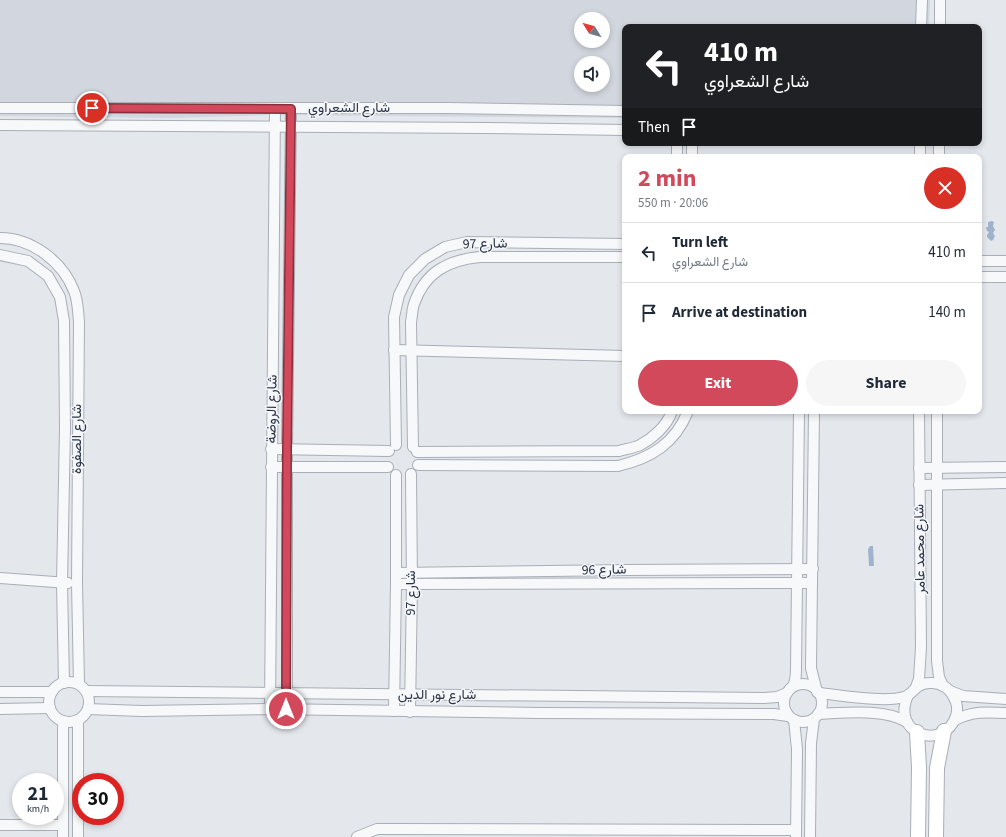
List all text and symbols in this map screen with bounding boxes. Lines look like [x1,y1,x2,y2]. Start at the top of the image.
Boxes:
north arrow [574,12,610,48]
map controls [574,12,610,92]
text: 410 m [704,32,778,72]
icon: left [638,40,690,92]
button: sound [574,56,610,92]
text: شارع الشعراوي [704,69,809,94]
pin [75,91,109,125]
icon: arrive [81,97,103,119]
street label: شارع الشعراوي [308,98,390,119]
icon: arrive [678,116,700,138]
text: Then [638,117,670,138]
text: 2 min [638,161,696,196]
button: close [924,167,966,209]
text: 550 m · 20:06 [638,194,708,212]
text: Turn left [672,232,728,253]
street label: شارع 97 [462,234,508,254]
icon: left [638,242,660,264]
text: 410 m [928,242,966,263]
text: شارع الشعراوي [672,253,748,271]
icon: arrive [638,302,660,324]
text: Arrive at destination [672,302,807,323]
text: 140 m [928,302,966,323]
button: Exit [638,360,798,406]
button: Share [806,360,966,406]
street label: شارع الروضة [261,375,283,443]
street label: شارع الصفوة [67,404,87,474]
street label: شارع محمد عامر [909,504,931,595]
street label: شارع 96 [581,560,627,580]
street label: شارع 97 [401,571,421,615]
street label: شارع نور الدين [398,685,476,705]
position arrow [265,688,307,730]
speed limit sign: 30 [72,773,124,825]
text: 21 [27,780,49,808]
text: km/h [27,802,49,816]

